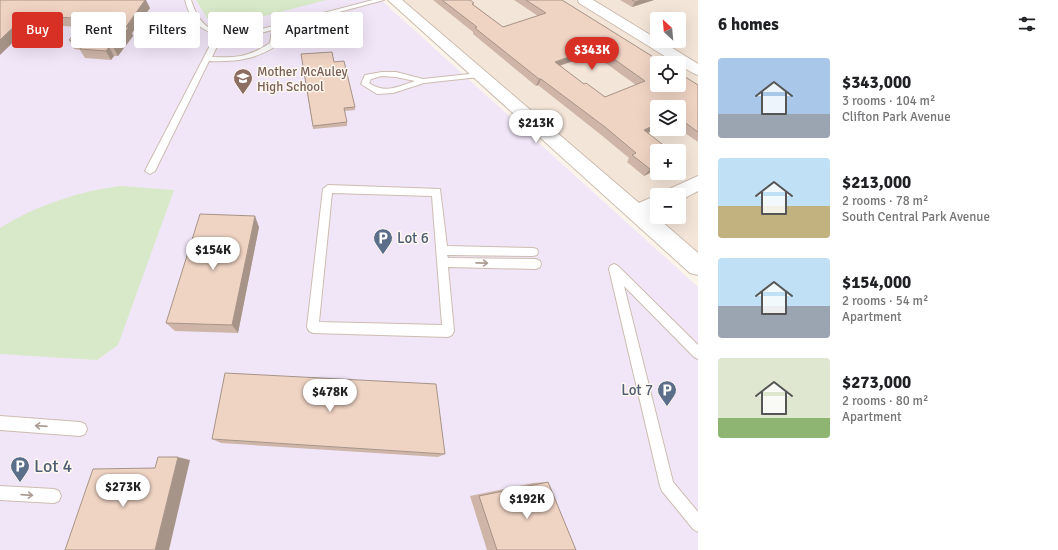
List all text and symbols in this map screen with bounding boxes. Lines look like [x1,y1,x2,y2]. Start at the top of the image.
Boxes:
chip: Buy [12,12,63,48]
chip: Rent [71,12,126,48]
chip: Filters [134,12,200,48]
chip: New [208,12,263,48]
chip: Apartment [271,12,363,48]
north arrow [650,12,686,48]
map controls [650,12,686,224]
icon: filters [1016,13,1038,35]
text: 6 homes [718,14,779,35]
pin: $343K [564,37,620,71]
text: $343K [574,42,610,58]
button: locate [650,56,686,92]
place label: Mother McAuley High School [257,64,348,95]
school or university icon: Mother McAuley High School [232,67,254,95]
text: $343,000 [842,72,911,93]
icon: home [750,74,798,122]
text: 3 rooms · 104 m² [842,93,935,109]
button: layers [650,100,686,136]
text: Clifton Park Avenue [842,109,951,125]
pin: $213K [508,110,564,144]
text: $213K [518,115,554,131]
button: + [650,144,686,180]
text: $213,000 [842,172,911,193]
icon: home [750,174,798,222]
button: − [650,188,686,224]
text: 2 rooms · 78 m² [842,193,928,209]
text: South Central Park Avenue [842,209,990,225]
parking icon: Lot 6 [372,227,394,255]
place label: Lot 6 [397,229,429,247]
pin: $154K [185,237,241,271]
text: $154K [195,242,231,258]
one-way arrow [475,259,488,267]
text: $154,000 [842,272,911,293]
icon: home [750,274,798,322]
text: 2 rooms · 54 m² [842,293,928,309]
text: Apartment [842,309,902,325]
text: $273,000 [842,372,911,393]
icon: home [750,374,798,422]
pin: $478K [302,379,358,413]
parking icon: Lot 7 [656,379,678,407]
place label: Lot 7 [621,381,653,399]
text: $478K [312,384,348,400]
text: 2 rooms · 80 m² [842,393,928,409]
text: Apartment [842,409,902,425]
one-way arrow [35,422,48,429]
parking icon: Lot 4 [9,455,31,483]
place label: Lot 4 [34,455,72,477]
pin: $273K [95,474,151,508]
text: $273K [105,479,141,495]
pin: $192K [499,486,555,520]
one-way arrow [20,491,33,498]
text: $192K [509,491,545,507]

